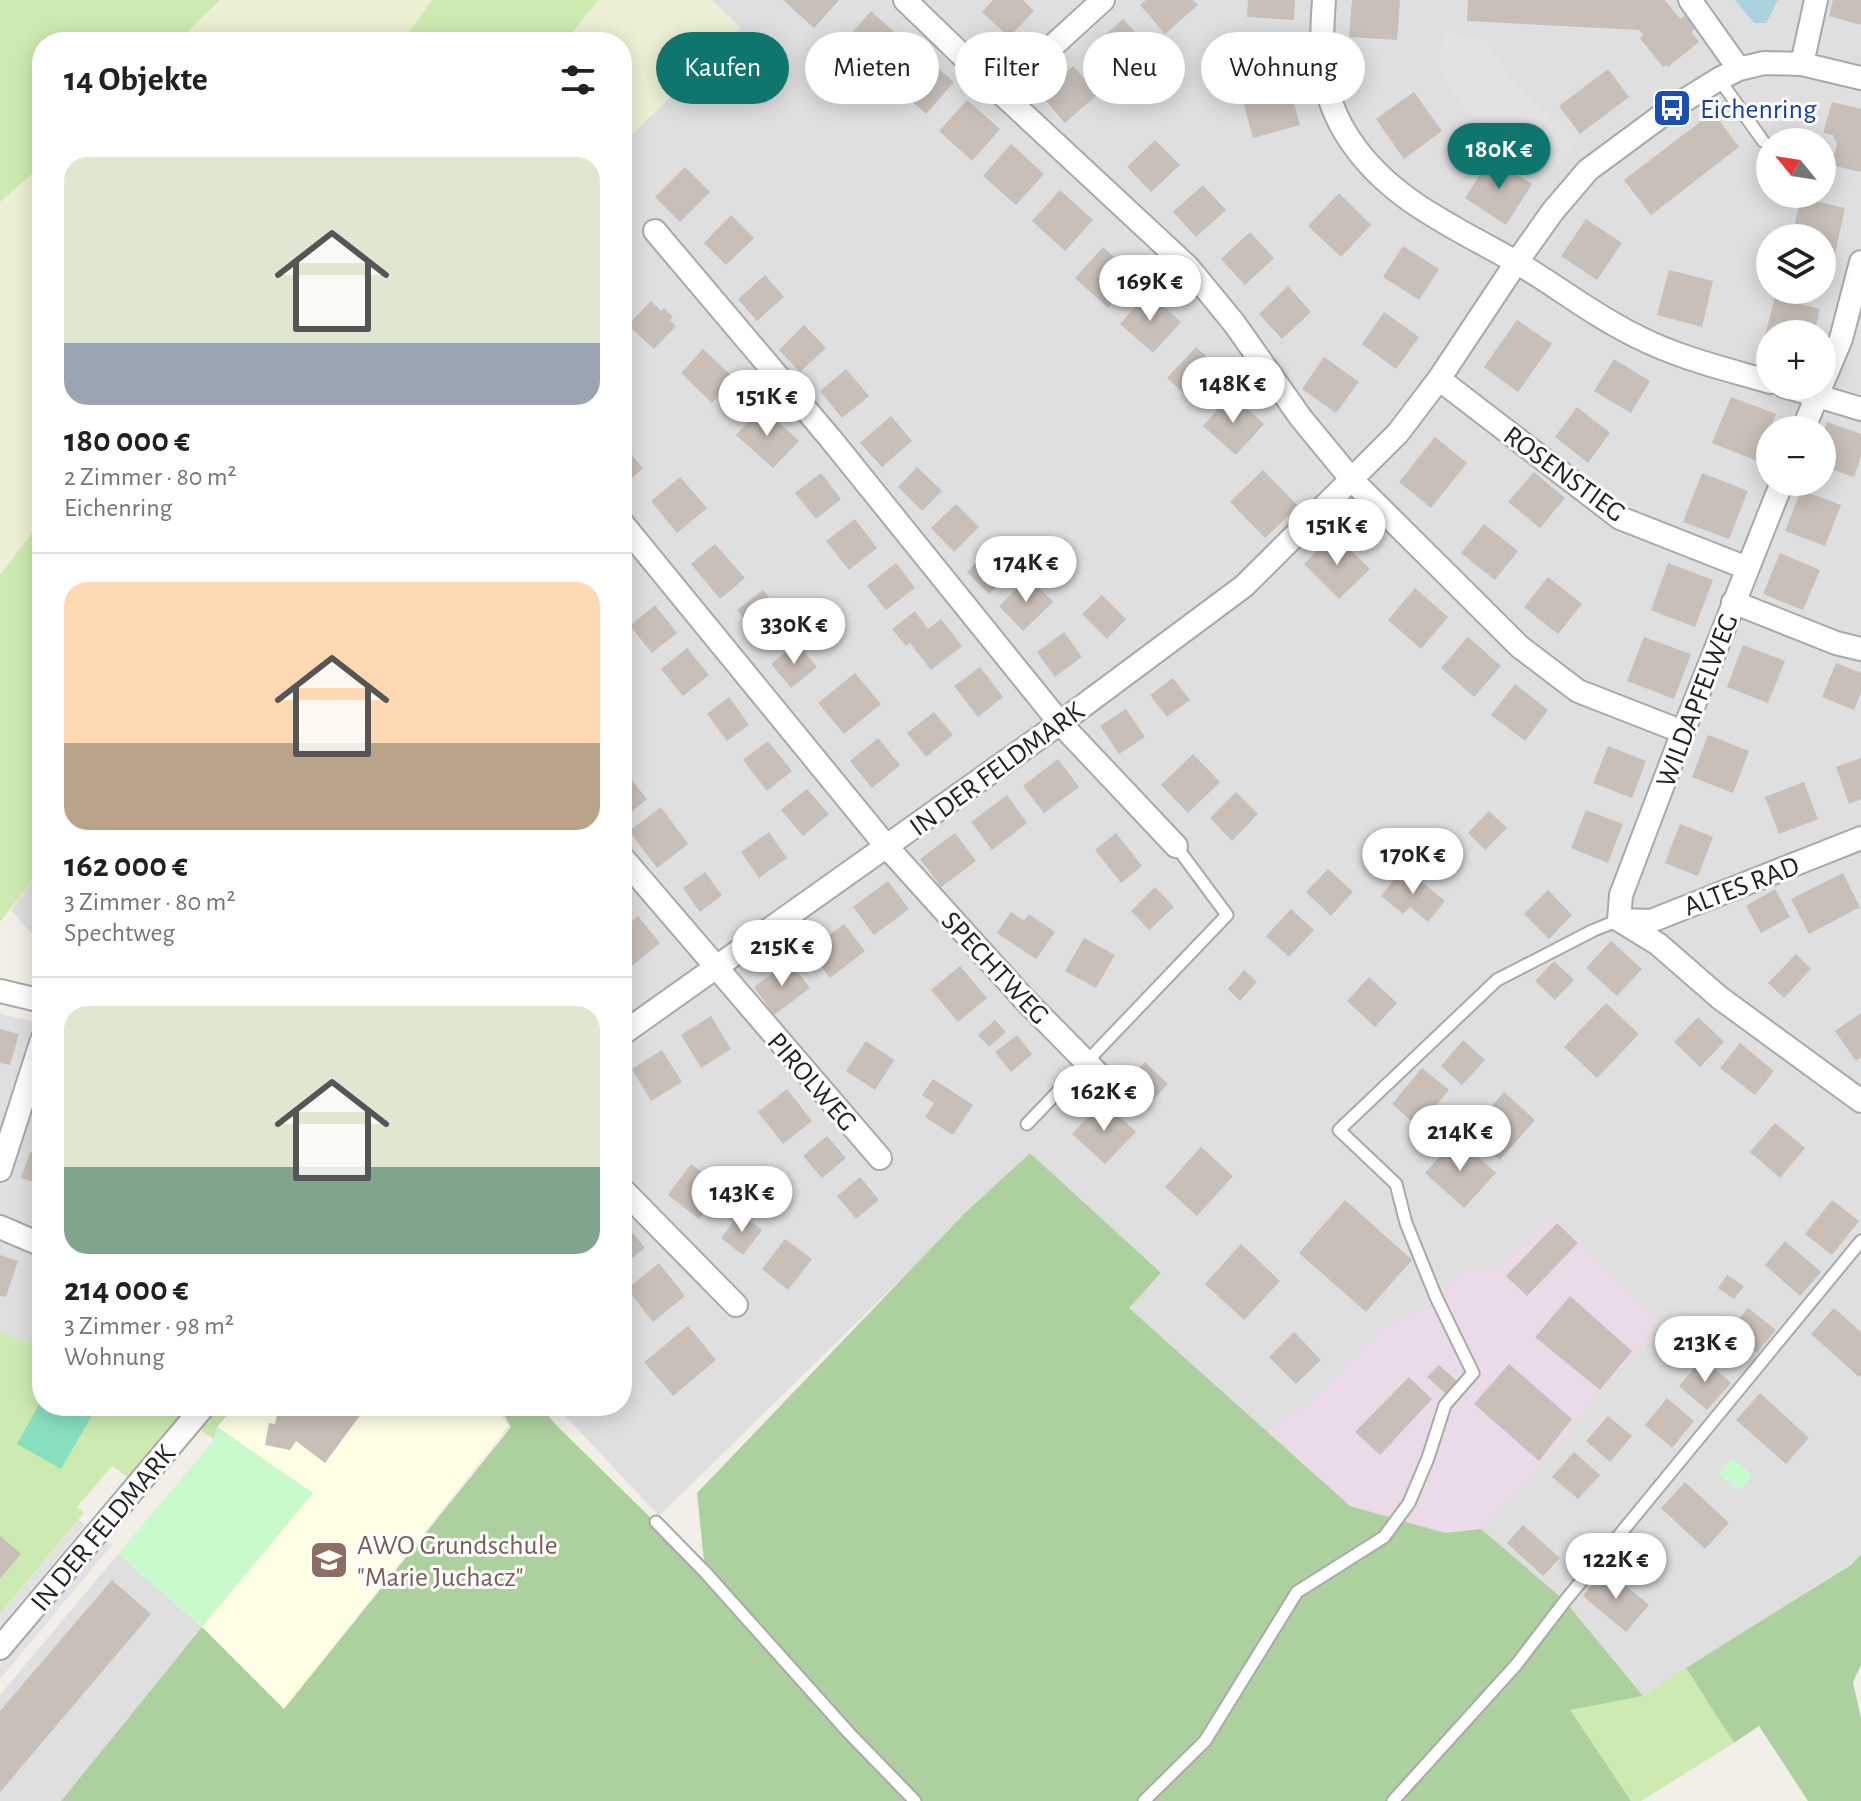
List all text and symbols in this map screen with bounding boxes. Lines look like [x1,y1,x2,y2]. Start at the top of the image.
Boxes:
chip: Kaufen [656,32,789,104]
chip: Mieten [805,32,939,104]
chip: Filter [955,32,1067,104]
chip: Neu [1083,32,1185,104]
chip: Wohnung [1201,32,1365,104]
icon: filters [556,58,600,102]
text: 14 Objekte [64,63,208,97]
bus stop icon: Eichenring [1651,87,1693,129]
place label: Eichenring [1700,96,1817,124]
pin: 180K € [1434,123,1564,191]
north arrow [1756,128,1836,208]
map controls [1756,128,1836,496]
text: 180K € [1466,136,1532,162]
icon: home [260,209,404,353]
button: layers [1756,224,1836,304]
pin: 169K € [1085,255,1215,323]
text: 169K € [1117,268,1183,294]
button: + [1756,320,1836,400]
pin: 148K € [1168,357,1298,425]
pin: 151K € [702,370,832,438]
text: 148K € [1200,370,1266,396]
text: 151K € [736,383,798,409]
button: − [1756,416,1836,496]
street label: ROSENSTIEG [1498,421,1630,528]
text: 180 000 € [64,424,190,458]
text: 2 Zimmer · 80 m² [64,464,237,490]
text: Eichenring [64,495,172,521]
pin: 151K € [1272,499,1402,567]
text: 151K € [1306,512,1368,538]
pin: 174K € [961,536,1091,604]
text: 174K € [994,549,1058,575]
pin: 330K € [729,598,859,666]
street label: WILDAPFELWEG [1652,610,1744,791]
text: 330K € [760,611,828,637]
icon: home [260,634,404,778]
street label: IN DER FELDMARK [905,697,1090,842]
pin: 170K € [1348,828,1478,896]
text: 170K € [1380,841,1446,867]
text: 162 000 € [64,849,188,883]
street label: ALTES RAD [1680,852,1803,922]
text: 3 Zimmer · 80 m² [64,889,236,915]
street label: SPECHTWEG [936,907,1053,1030]
text: Spechtweg [64,920,175,946]
pin: 215K € [717,920,847,988]
text: 215K € [750,933,814,959]
street label: PIROLWEG [761,1028,861,1137]
icon: home [260,1058,404,1202]
pin: 162K € [1039,1065,1169,1133]
text: 162K € [1071,1078,1137,1104]
pin: 214K € [1395,1105,1525,1173]
text: 214K € [1427,1118,1493,1144]
pin: 143K € [677,1166,807,1234]
text: 143K € [710,1179,774,1205]
text: 214 000 € [64,1273,189,1307]
text: 3 Zimmer · 98 m² [64,1313,234,1339]
pin: 213K € [1640,1316,1770,1384]
text: 213K € [1673,1329,1737,1355]
text: Wohnung [64,1344,165,1370]
street label: IN DER FELDMARK [26,1439,181,1617]
place label: AWO Grundschule "Marie Juchacz" [357,1532,558,1592]
pin: 122K € [1551,1533,1681,1601]
school or university icon: AWO Grundschule "Marie Juchacz" [308,1539,350,1581]
text: 122K € [1583,1546,1649,1572]

